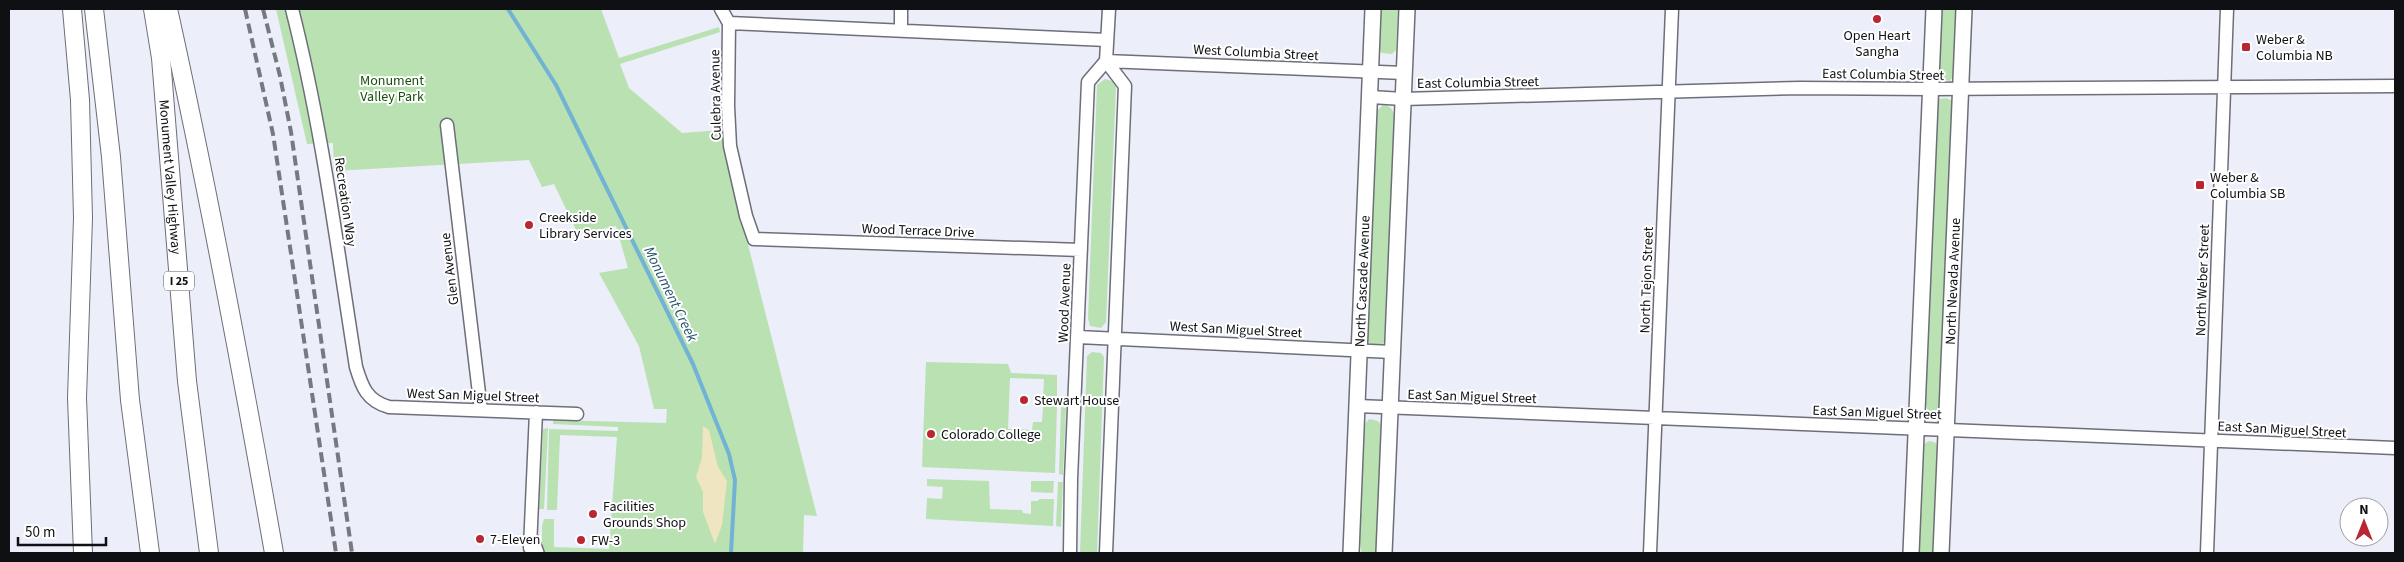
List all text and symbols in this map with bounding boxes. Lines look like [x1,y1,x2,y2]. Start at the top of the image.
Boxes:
marker: Open Heart Sangha [1871,13,1883,25]
place label: Open Heart Sangha [1844,26,1911,62]
place label: Weber & Columbia NB [2256,30,2333,66]
street label: West Columbia Street [1193,40,1319,66]
marker: Weber & Columbia NB [2240,41,2252,53]
street label: Culebra Avenue [705,49,727,141]
street label: East Columbia Street [1822,64,1944,86]
park label: Monument Valley Park [360,71,424,107]
street label: East Columbia Street [1417,72,1539,94]
street label: Monument Valley Highway [153,99,186,256]
street label: Recreation Way [329,156,361,249]
place label: Weber & Columbia SB [2210,168,2285,204]
marker: Weber & Columbia SB [2194,179,2206,191]
place label: Creekside Library Services [539,208,632,244]
street label: North Cascade Avenue [1350,215,1376,347]
street label: North Nevada Avenue [1941,217,1966,345]
marker: Creekside Library Services [523,219,535,231]
street label: Wood Terrace Drive [861,219,975,243]
street label: North Weber Street [2191,223,2215,336]
street label: North Tejon Street [1635,226,1659,334]
street label: Glen Avenue [436,232,464,306]
water label: Monument Creek [638,243,703,346]
street label: Wood Avenue [1054,263,1076,343]
road number: I 25 [164,272,194,290]
street label: West San Miguel Street [1169,317,1303,343]
street label: West San Miguel Street [406,384,540,408]
street label: East San Miguel Street [1407,385,1537,409]
place label: Stewart House [1034,391,1119,411]
marker: Stewart House [1018,394,1030,406]
street label: East San Miguel Street [1812,401,1942,425]
street label: East San Miguel Street [2217,417,2347,443]
place label: Colorado College [941,425,1041,445]
marker: Colorado College [925,428,937,440]
place label: Facilities Grounds Shop [603,497,686,533]
north arrow [2339,497,2389,547]
text: N [2359,500,2369,520]
marker: Facilities Grounds Shop [587,508,599,520]
scale bar [18,514,105,546]
text: 50 m [25,522,55,543]
place label: 7-Eleven [490,530,540,550]
place label: FW-3 [591,531,620,551]
marker: 7-Eleven [474,533,486,545]
marker: FW-3 [575,534,587,546]

